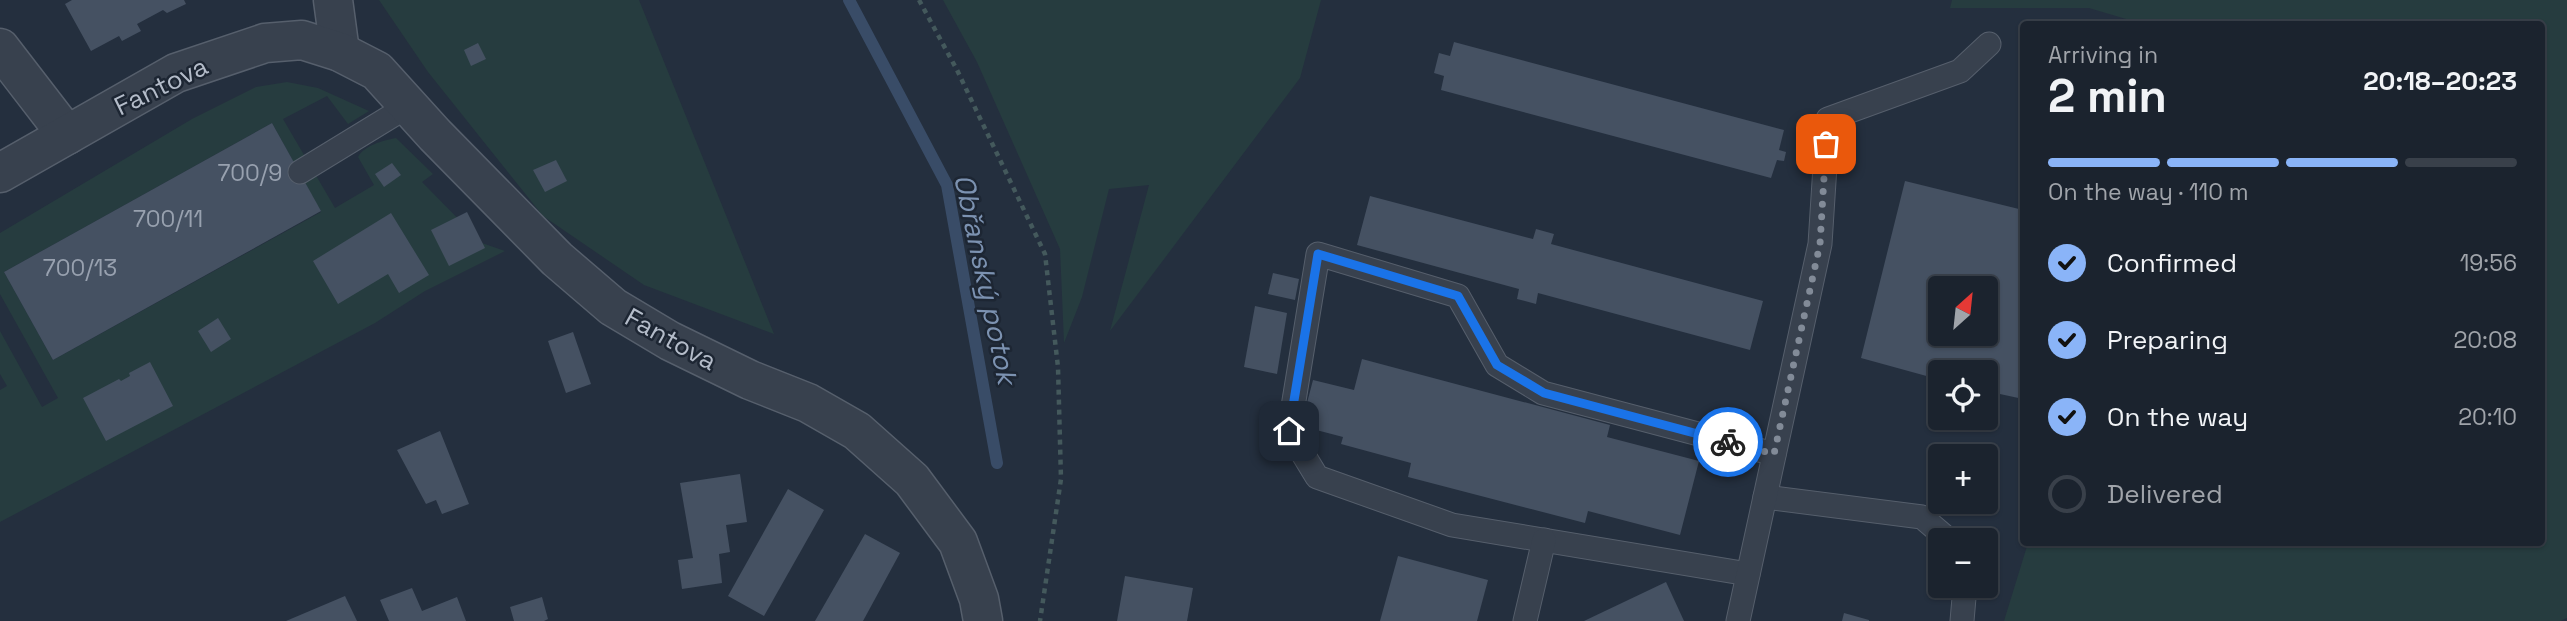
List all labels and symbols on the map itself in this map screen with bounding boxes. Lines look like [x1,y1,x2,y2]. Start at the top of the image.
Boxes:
street label: Fantova [109,49,213,123]
pin [1796,114,1856,174]
house number: 700/9 [218,158,282,188]
water label: Obřanský potok [946,171,1026,390]
house number: 700/11 [133,204,203,234]
house number: 700/13 [43,253,117,283]
north arrow [1928,276,1998,346]
street label: Fantova [619,300,723,378]
pin [1259,401,1319,461]
courier [1693,407,1763,477]

